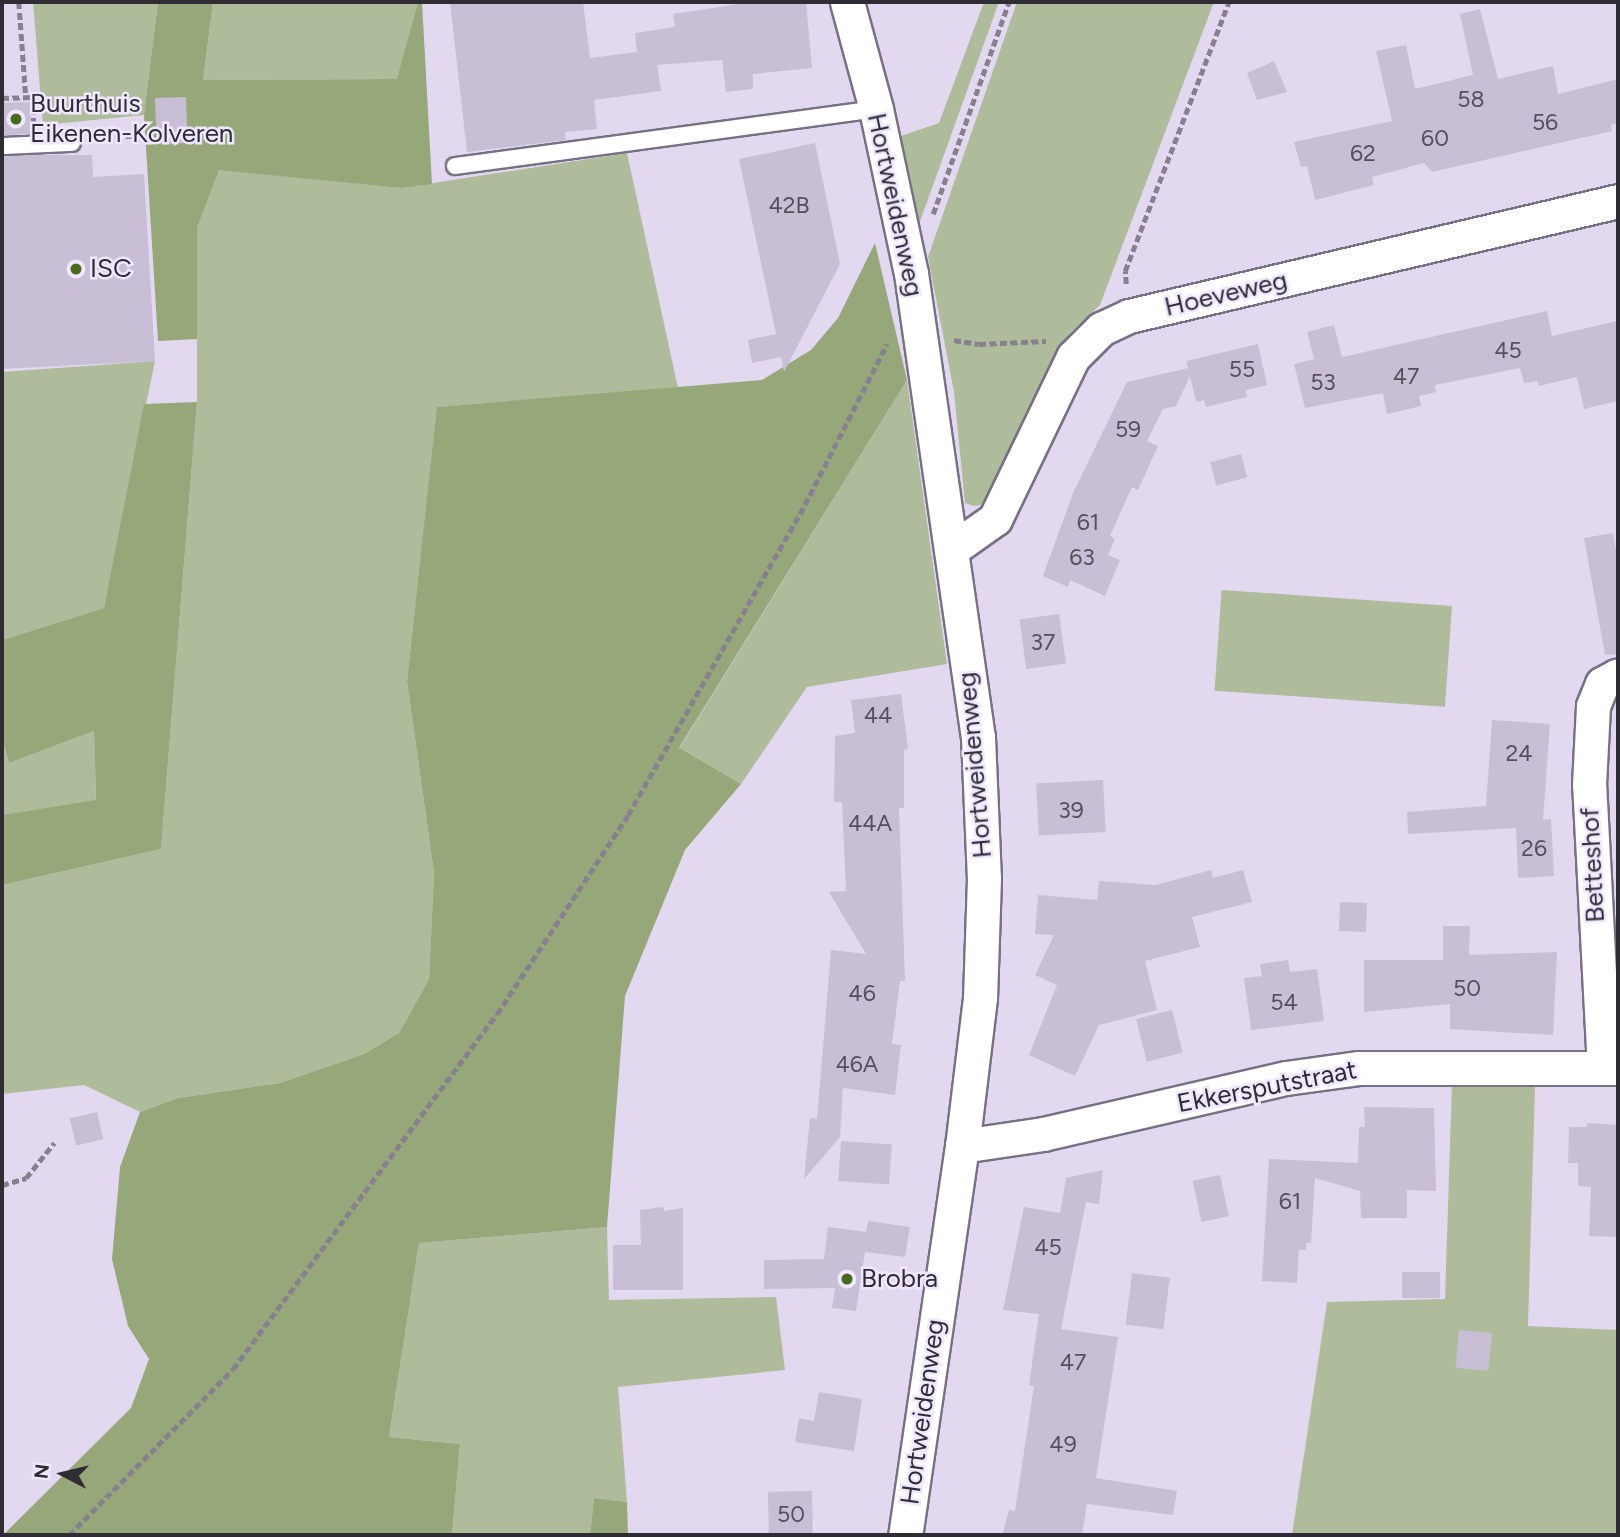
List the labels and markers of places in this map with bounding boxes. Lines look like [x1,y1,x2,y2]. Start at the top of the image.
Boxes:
place label: Buurthuis Eikenen-Kolveren [30,88,233,150]
marker: Buurthuis Eikenen-Kolveren [8,111,24,127]
place label: ISC [90,253,132,285]
marker: ISC [68,261,84,277]
place label: Brobra [861,1263,938,1295]
marker: Brobra [839,1271,855,1287]

